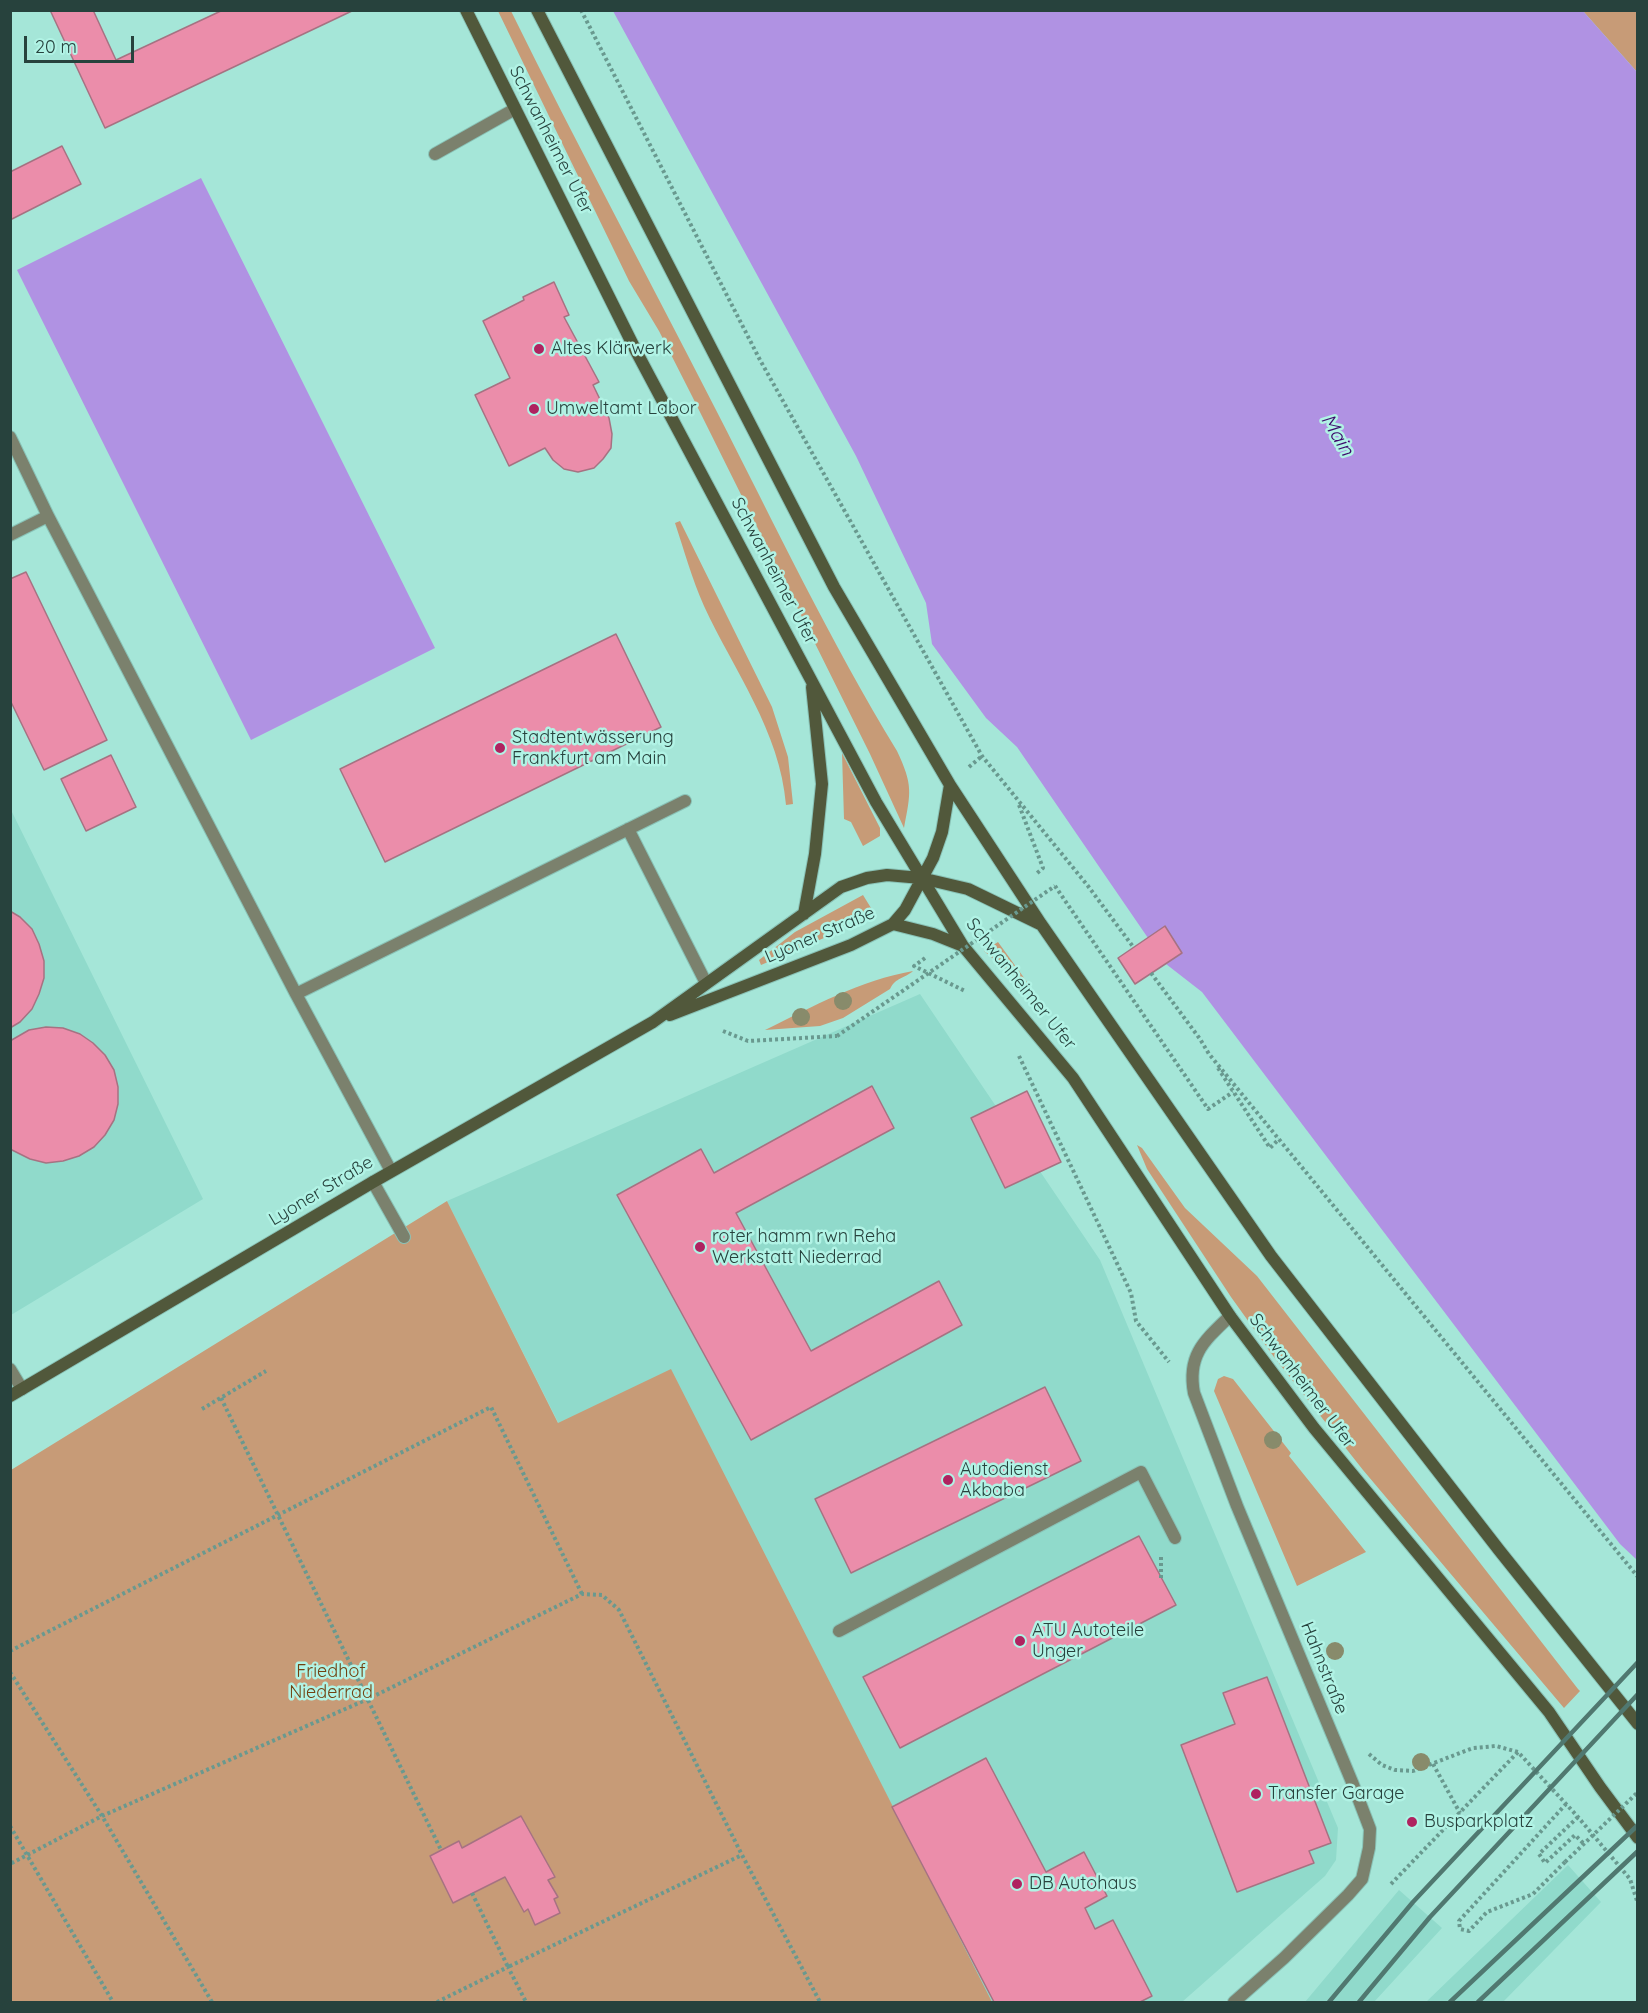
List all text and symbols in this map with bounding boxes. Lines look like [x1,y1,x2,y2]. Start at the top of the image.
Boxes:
scale bar [27,24,136,62]
text: 20 m [35,35,77,58]
street label: Schwanheimer Ufer [504,62,598,218]
place label: Altes Klärwerk [551,338,672,360]
marker: Altes Klärwerk [532,342,546,356]
place label: Umweltamt Labor [546,398,697,420]
marker: Umweltamt Labor [527,402,541,416]
water label: Main [1315,410,1359,460]
street label: Schwanheimer Ufer [726,494,822,648]
place label: Stadtentwässerung Frankfurt am Main [512,727,674,770]
marker: Stadtentwässerung Frankfurt am Main [493,741,507,755]
street label: Lyoner Straße [762,902,878,968]
street label: Schwanheimer Ufer [961,914,1081,1054]
street label: Lyoner Straße [265,1151,377,1231]
place label: roter hamm rwn Reha Werkstatt Niederrad [712,1226,896,1268]
marker: roter hamm rwn Reha Werkstatt Niederrad [693,1240,707,1254]
street label: Schwanheimer Ufer [1244,1309,1360,1453]
place label: Autodienst Akbaba [960,1459,1048,1502]
marker: Autodienst Akbaba [941,1473,955,1487]
street label: Hahnstraße [1296,1619,1352,1717]
place label: ATU Autoteile Unger [1032,1620,1144,1662]
marker: ATU Autoteile Unger [1013,1634,1027,1648]
park label: Friedhof Niederrad [289,1661,373,1704]
place label: Transfer Garage [1268,1783,1404,1805]
marker: Transfer Garage [1249,1787,1263,1801]
place label: Busparkplatz [1424,1811,1533,1833]
marker: Busparkplatz [1405,1815,1419,1829]
place label: DB Autohaus [1029,1873,1137,1895]
marker: DB Autohaus [1010,1877,1024,1891]

